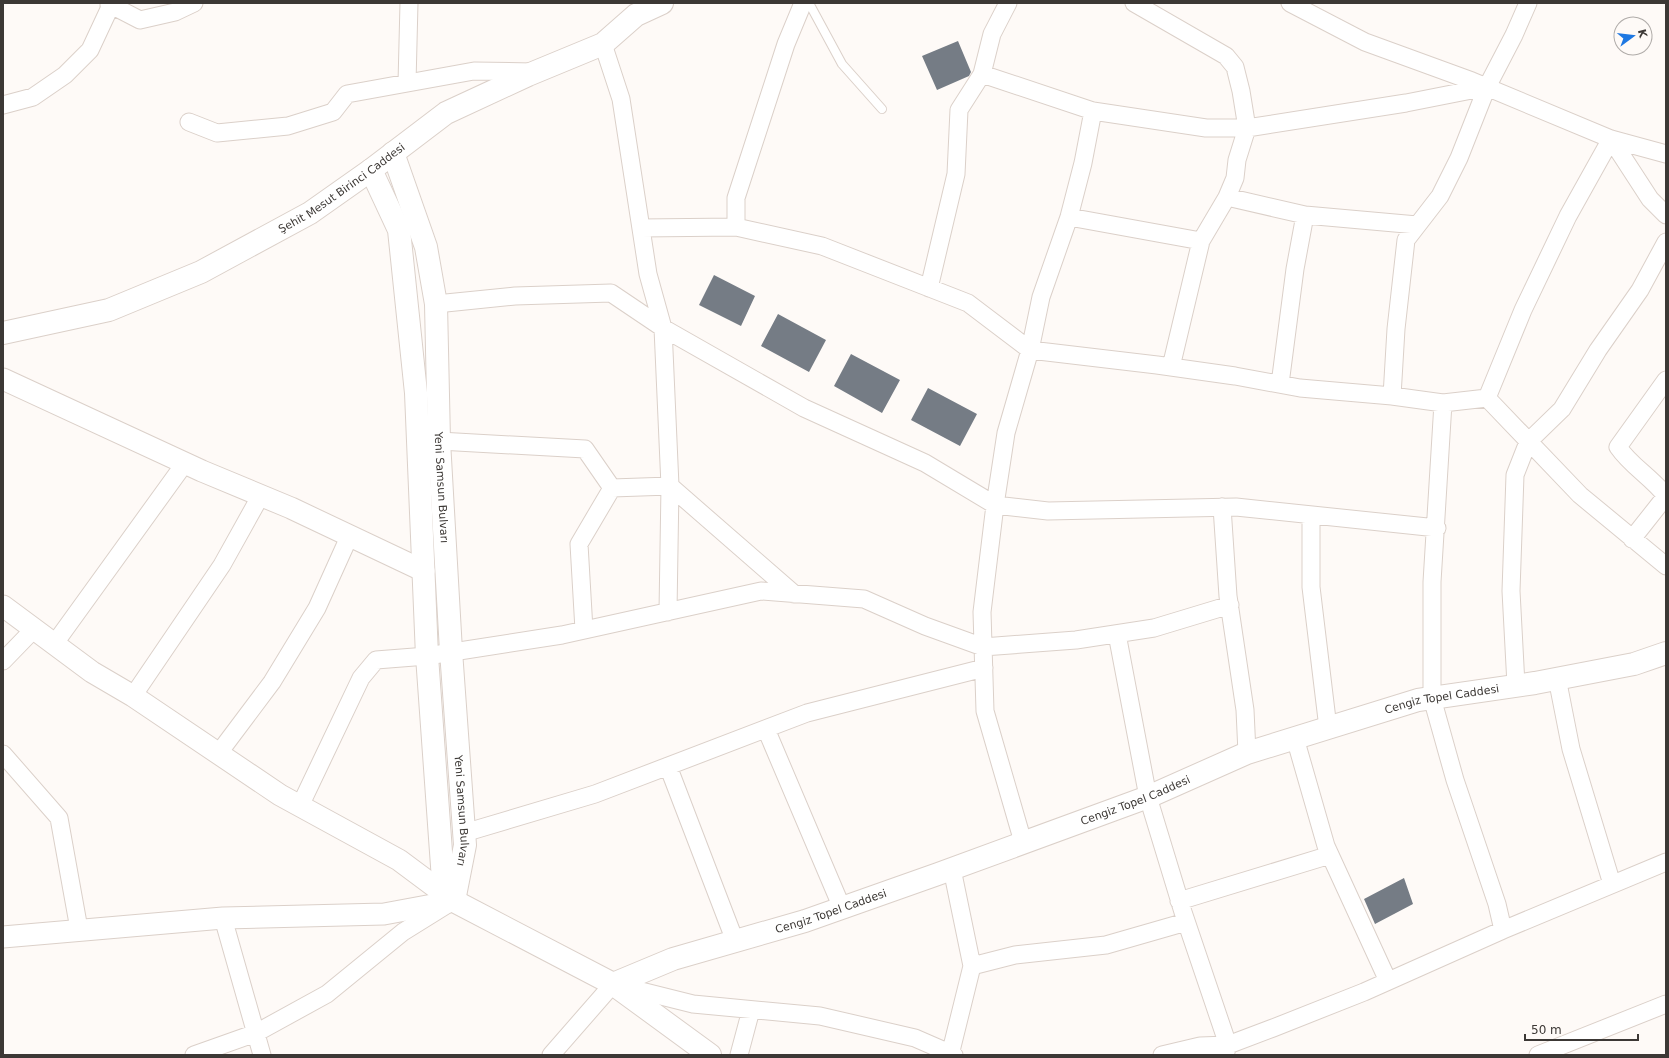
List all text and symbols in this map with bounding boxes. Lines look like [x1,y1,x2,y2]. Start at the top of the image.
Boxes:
north arrow [1613,16,1653,56]
text: K [1635,28,1650,40]
street label: Şehit Mesut Birinci Caddesi [276,141,408,236]
street label: Yeni Samsun Bulvarı [432,430,451,544]
street label: Cengiz Topel Caddesi [1383,682,1500,717]
street label: Yeni Samsun Bulvarı [451,754,471,867]
street label: Cengiz Topel Caddesi [1079,773,1192,828]
street label: Cengiz Topel Caddesi [774,887,888,936]
scale bar [1525,1016,1638,1042]
text: 50 m [1531,1023,1562,1037]

